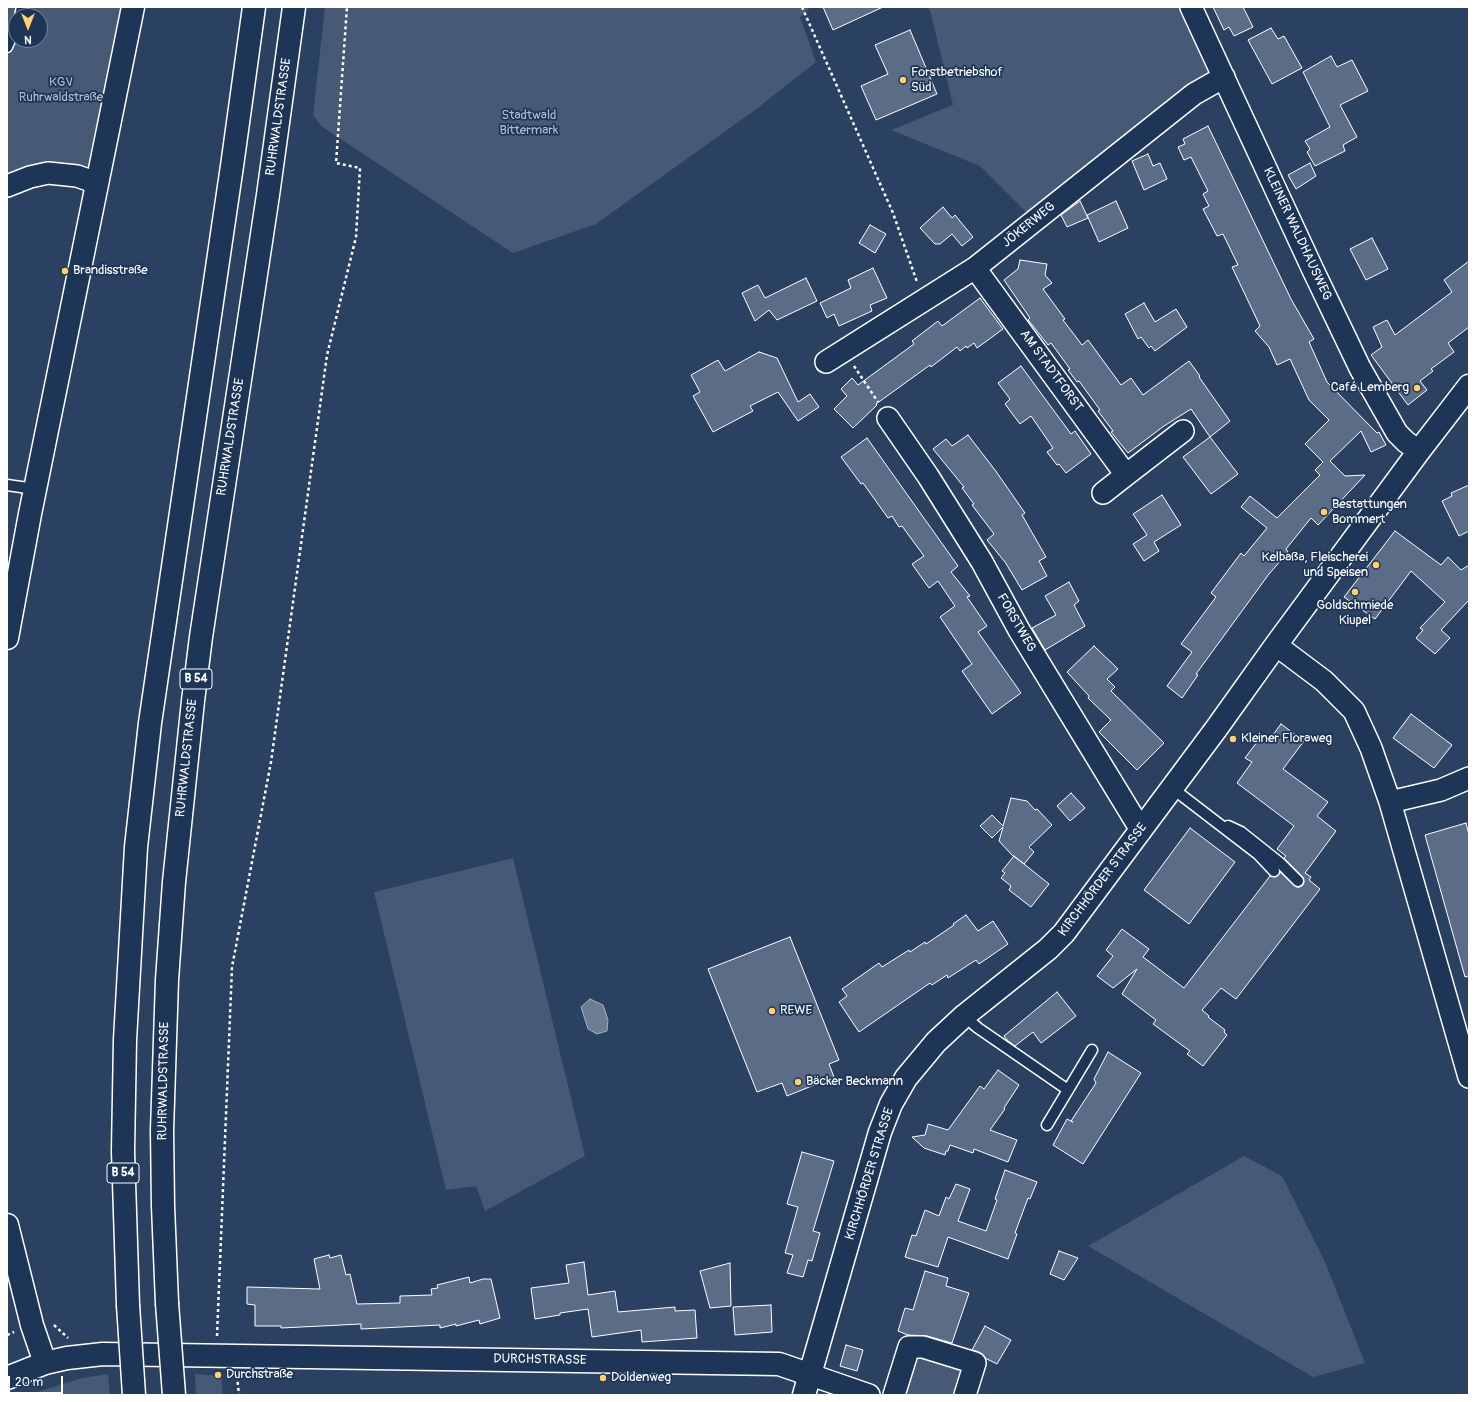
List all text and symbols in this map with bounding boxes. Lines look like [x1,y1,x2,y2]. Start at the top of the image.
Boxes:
north arrow [8,8,48,48]
text: N [24,33,32,46]
street label: RUHRWALDSTRASSE [263,57,295,177]
place label: Forstbetriebshof Süd [911,65,1003,96]
park label: KGV Ruhrwaldstraße [19,75,103,106]
marker: Forstbetriebshof Süd [898,75,908,85]
park label: Stadtwald Bittermark [500,108,558,139]
street label: KLEINER WALDHAUSWEG [1259,165,1335,303]
street label: JÖKERWEG [999,199,1059,251]
place label: Brandisstraße [73,263,148,279]
marker: Brandisstraße [60,266,70,276]
street label: AM STADTFORST [1016,327,1086,415]
street label: RUHRWALDSTRASSE [214,377,248,497]
place label: Café Lemberg [1331,380,1409,396]
marker: Café Lemberg [1412,383,1422,393]
place label: Bestattungen Bommert [1332,497,1407,528]
marker: Bestattungen Bommert [1319,507,1329,517]
place label: Kelbaßa, Fleischerei und Speisen [1262,550,1368,581]
marker: Kelbaßa, Fleischerei und Speisen [1371,560,1381,570]
marker: Goldschmiede Kiupel [1350,587,1360,597]
street label: FORSTWEG [993,591,1039,655]
place label: Goldschmiede Kiupel [1317,598,1393,629]
road number: B 54 [180,669,212,689]
street label: RUHRWALDSTRASSE [173,698,201,818]
place label: Kleiner Floraweg [1241,731,1332,747]
marker: Kleiner Floraweg [1228,734,1238,744]
street label: KIRCHHÖRDER STRASSE [1055,820,1151,940]
place label: REWE [780,1003,812,1019]
marker: REWE [767,1006,777,1016]
street label: RUHRWALDSTRASSE [155,1021,173,1141]
place label: Bäcker Beckmann [806,1074,903,1090]
marker: Bäcker Beckmann [793,1077,803,1087]
street label: KIRCHHÖRDER STRASSE [842,1106,898,1242]
road number: B 54 [107,1163,139,1183]
street label: DURCHSTRASSE [493,1351,587,1369]
place label: Durchstraße [226,1367,293,1383]
scale bar [10,1368,65,1394]
marker: Durchstraße [213,1370,223,1380]
place label: Doldenweg [611,1370,671,1386]
marker: Doldenweg [598,1373,608,1383]
text: 20 m [15,1375,43,1390]

